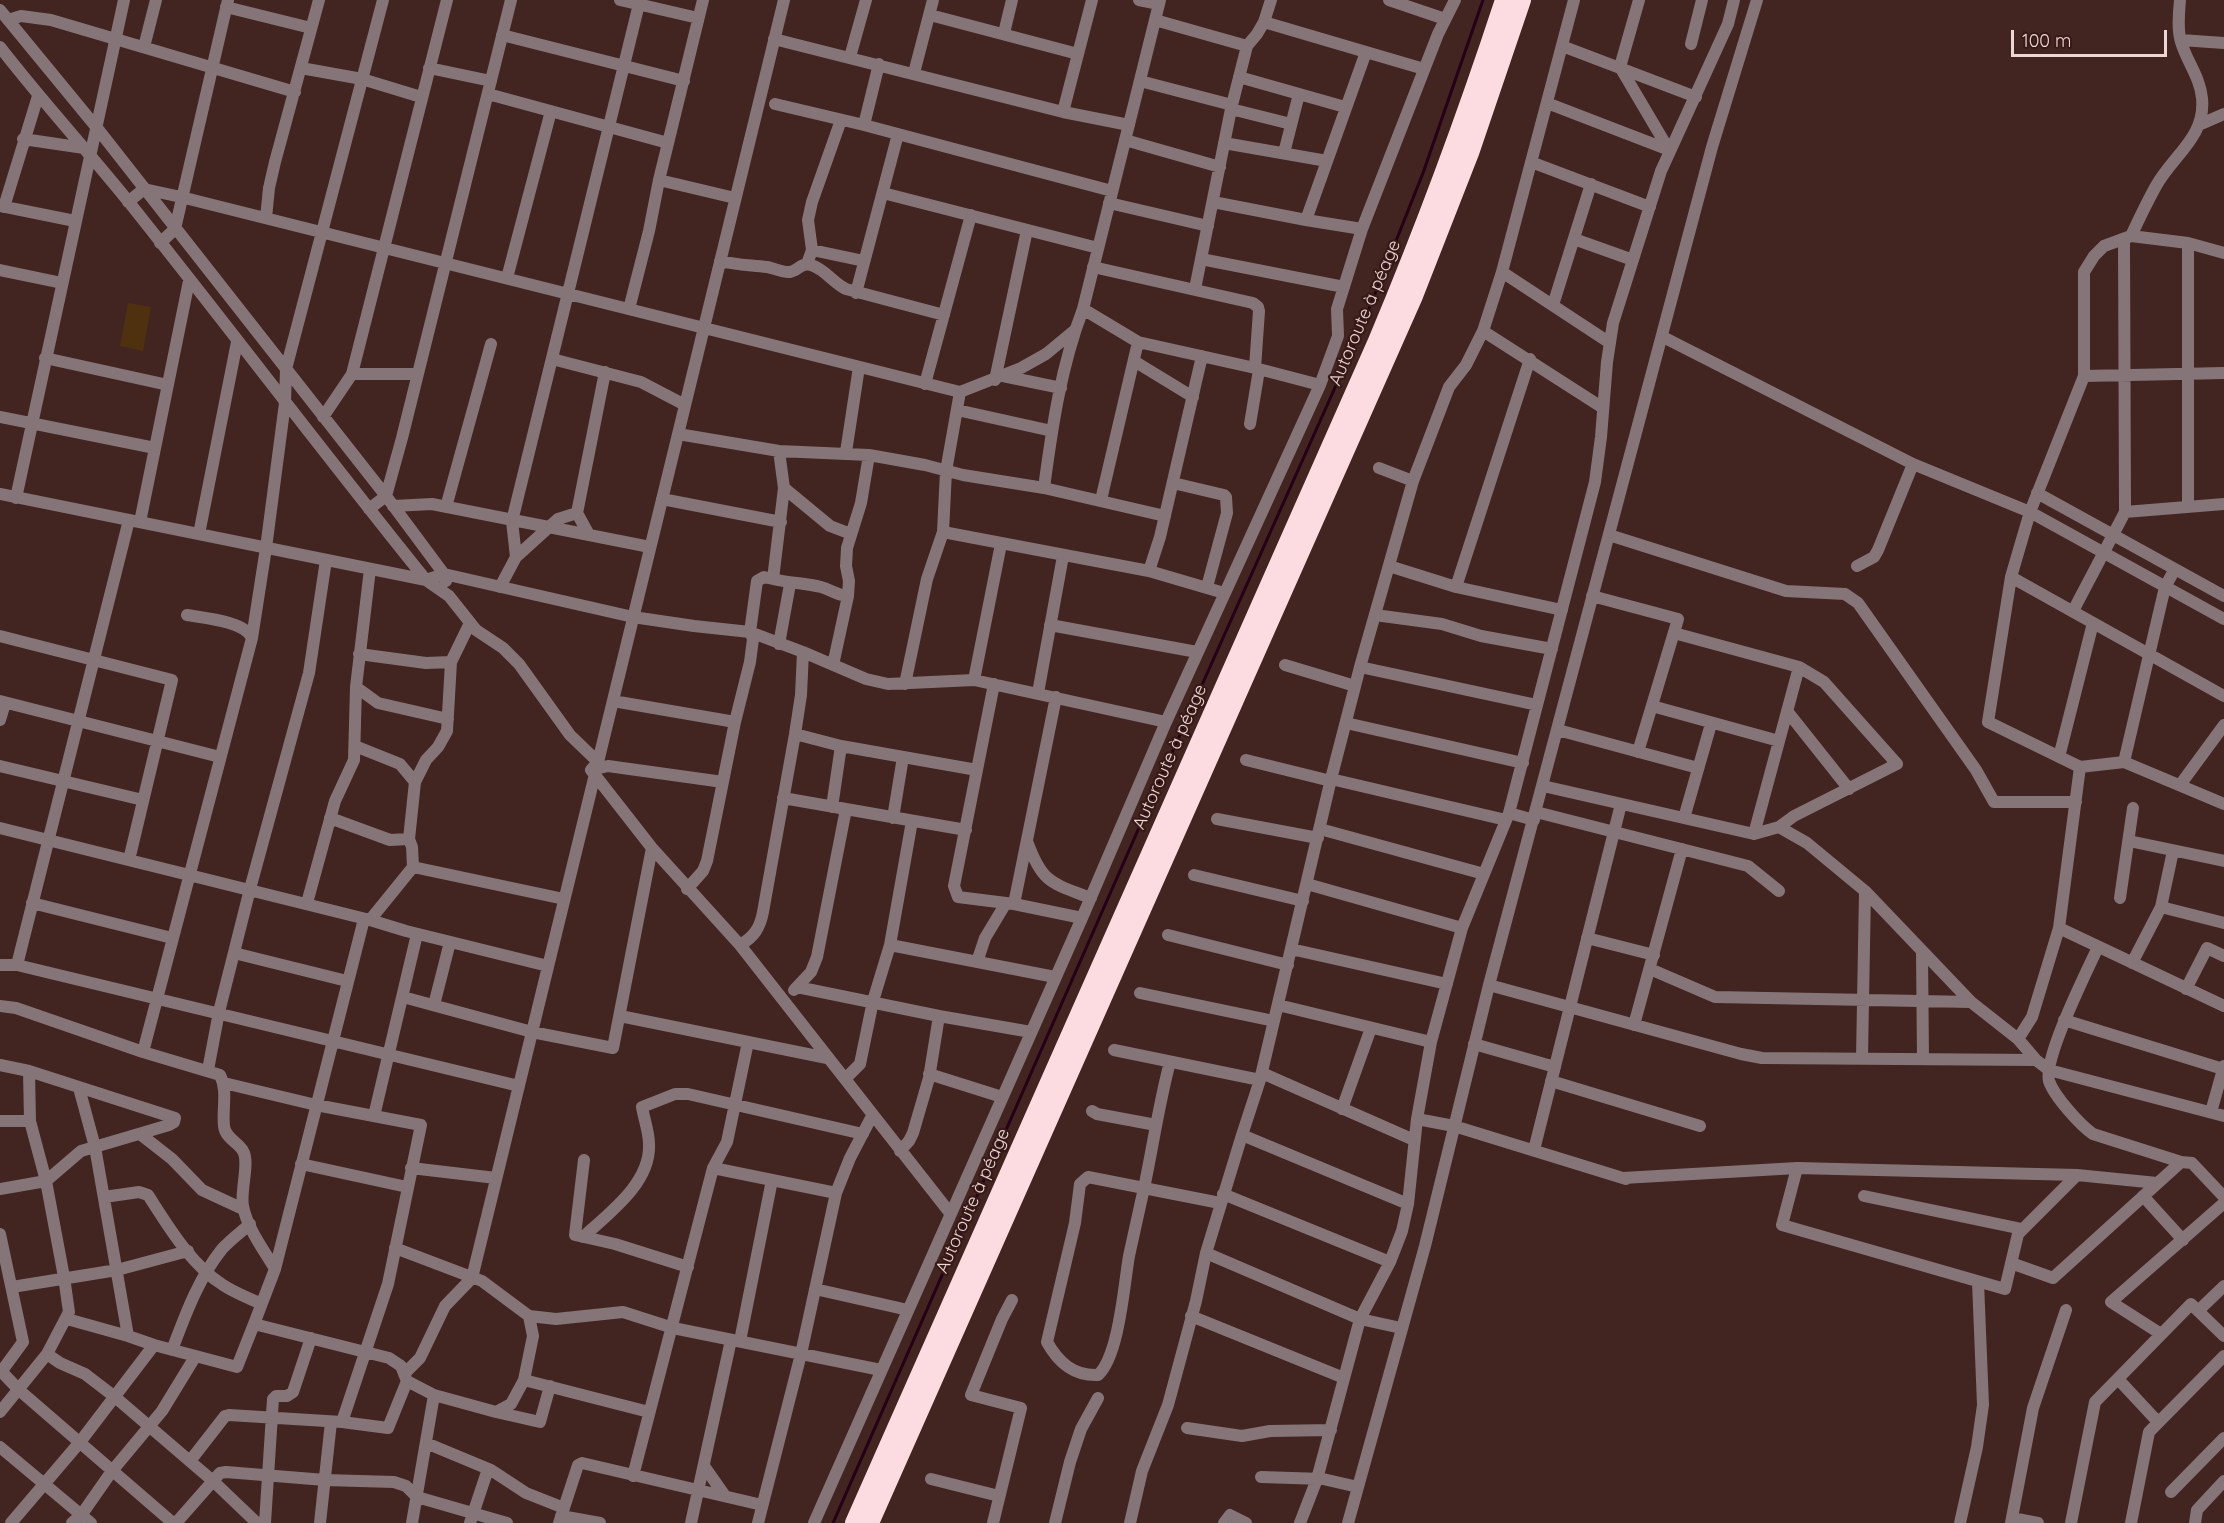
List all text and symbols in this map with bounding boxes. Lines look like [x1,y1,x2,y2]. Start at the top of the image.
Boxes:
scale bar [2014,18,2170,56]
text: 100 m [2022,29,2071,52]
street label: Autoroute à péage [1325,237,1405,389]
street label: Autoroute à péage [1128,681,1212,833]
street label: Autoroute à péage [931,1125,1015,1277]

